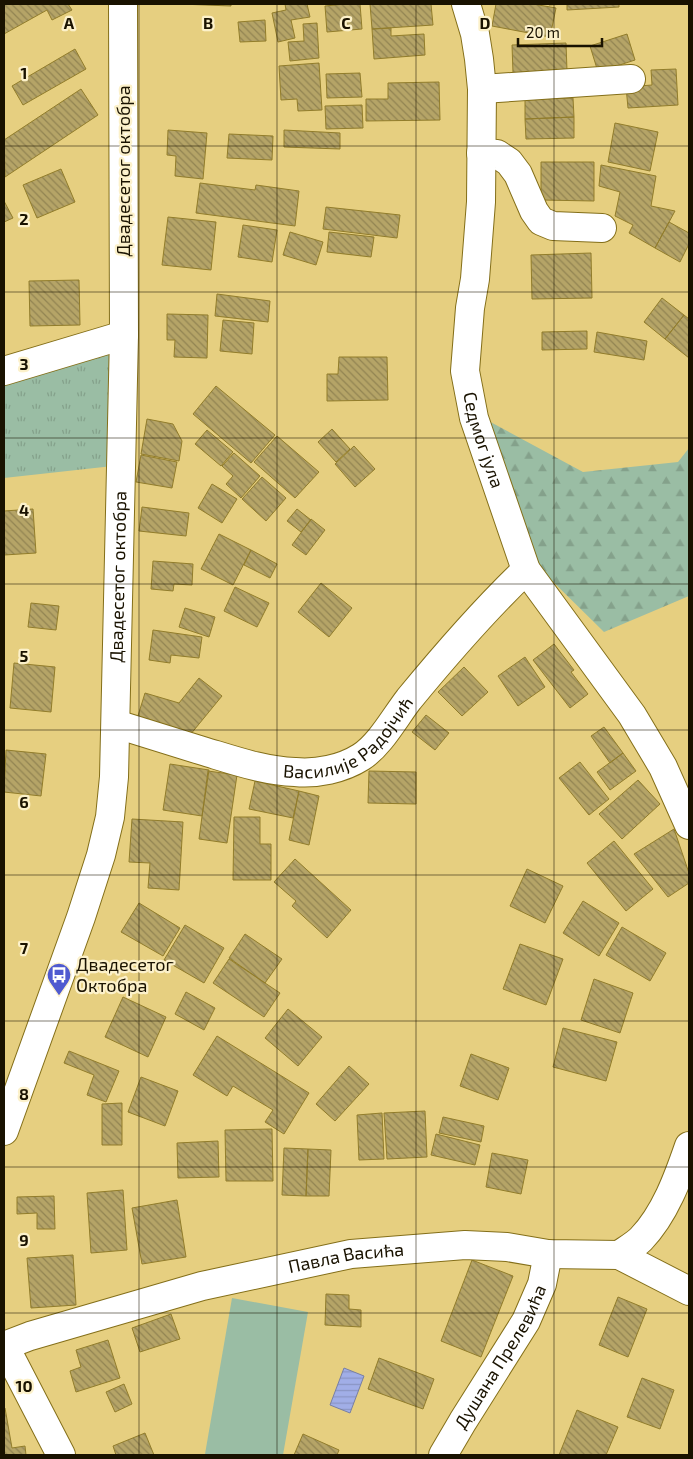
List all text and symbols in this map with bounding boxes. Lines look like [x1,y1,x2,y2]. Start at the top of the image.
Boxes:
text: A [64,13,75,32]
text: B [203,13,213,32]
text: C [341,13,351,32]
text: D [480,13,491,32]
scale bar [518,15,602,47]
text: 20 m [526,23,560,41]
text: 1 [21,63,27,82]
street label: Двадесетог октобра [112,85,134,257]
text: 2 [19,209,29,228]
text: 3 [19,354,29,373]
street label: Седмог јула [459,390,509,491]
street label: Двадесетог октобра [105,491,130,663]
text: 4 [19,500,29,519]
text: 5 [20,646,29,665]
street label: Василије Радојчић [283,692,417,783]
text: 6 [19,792,29,811]
text: 7 [20,938,29,957]
place label: Двадесетог Октобра [76,953,174,996]
bus stop icon: Двадесетог Октобра [46,962,72,996]
text: 8 [19,1084,29,1103]
text: 9 [19,1230,29,1249]
street label: Павла Васића [286,1238,405,1277]
street label: Душана Прелевића [449,1281,550,1432]
text: 10 [15,1376,33,1395]

